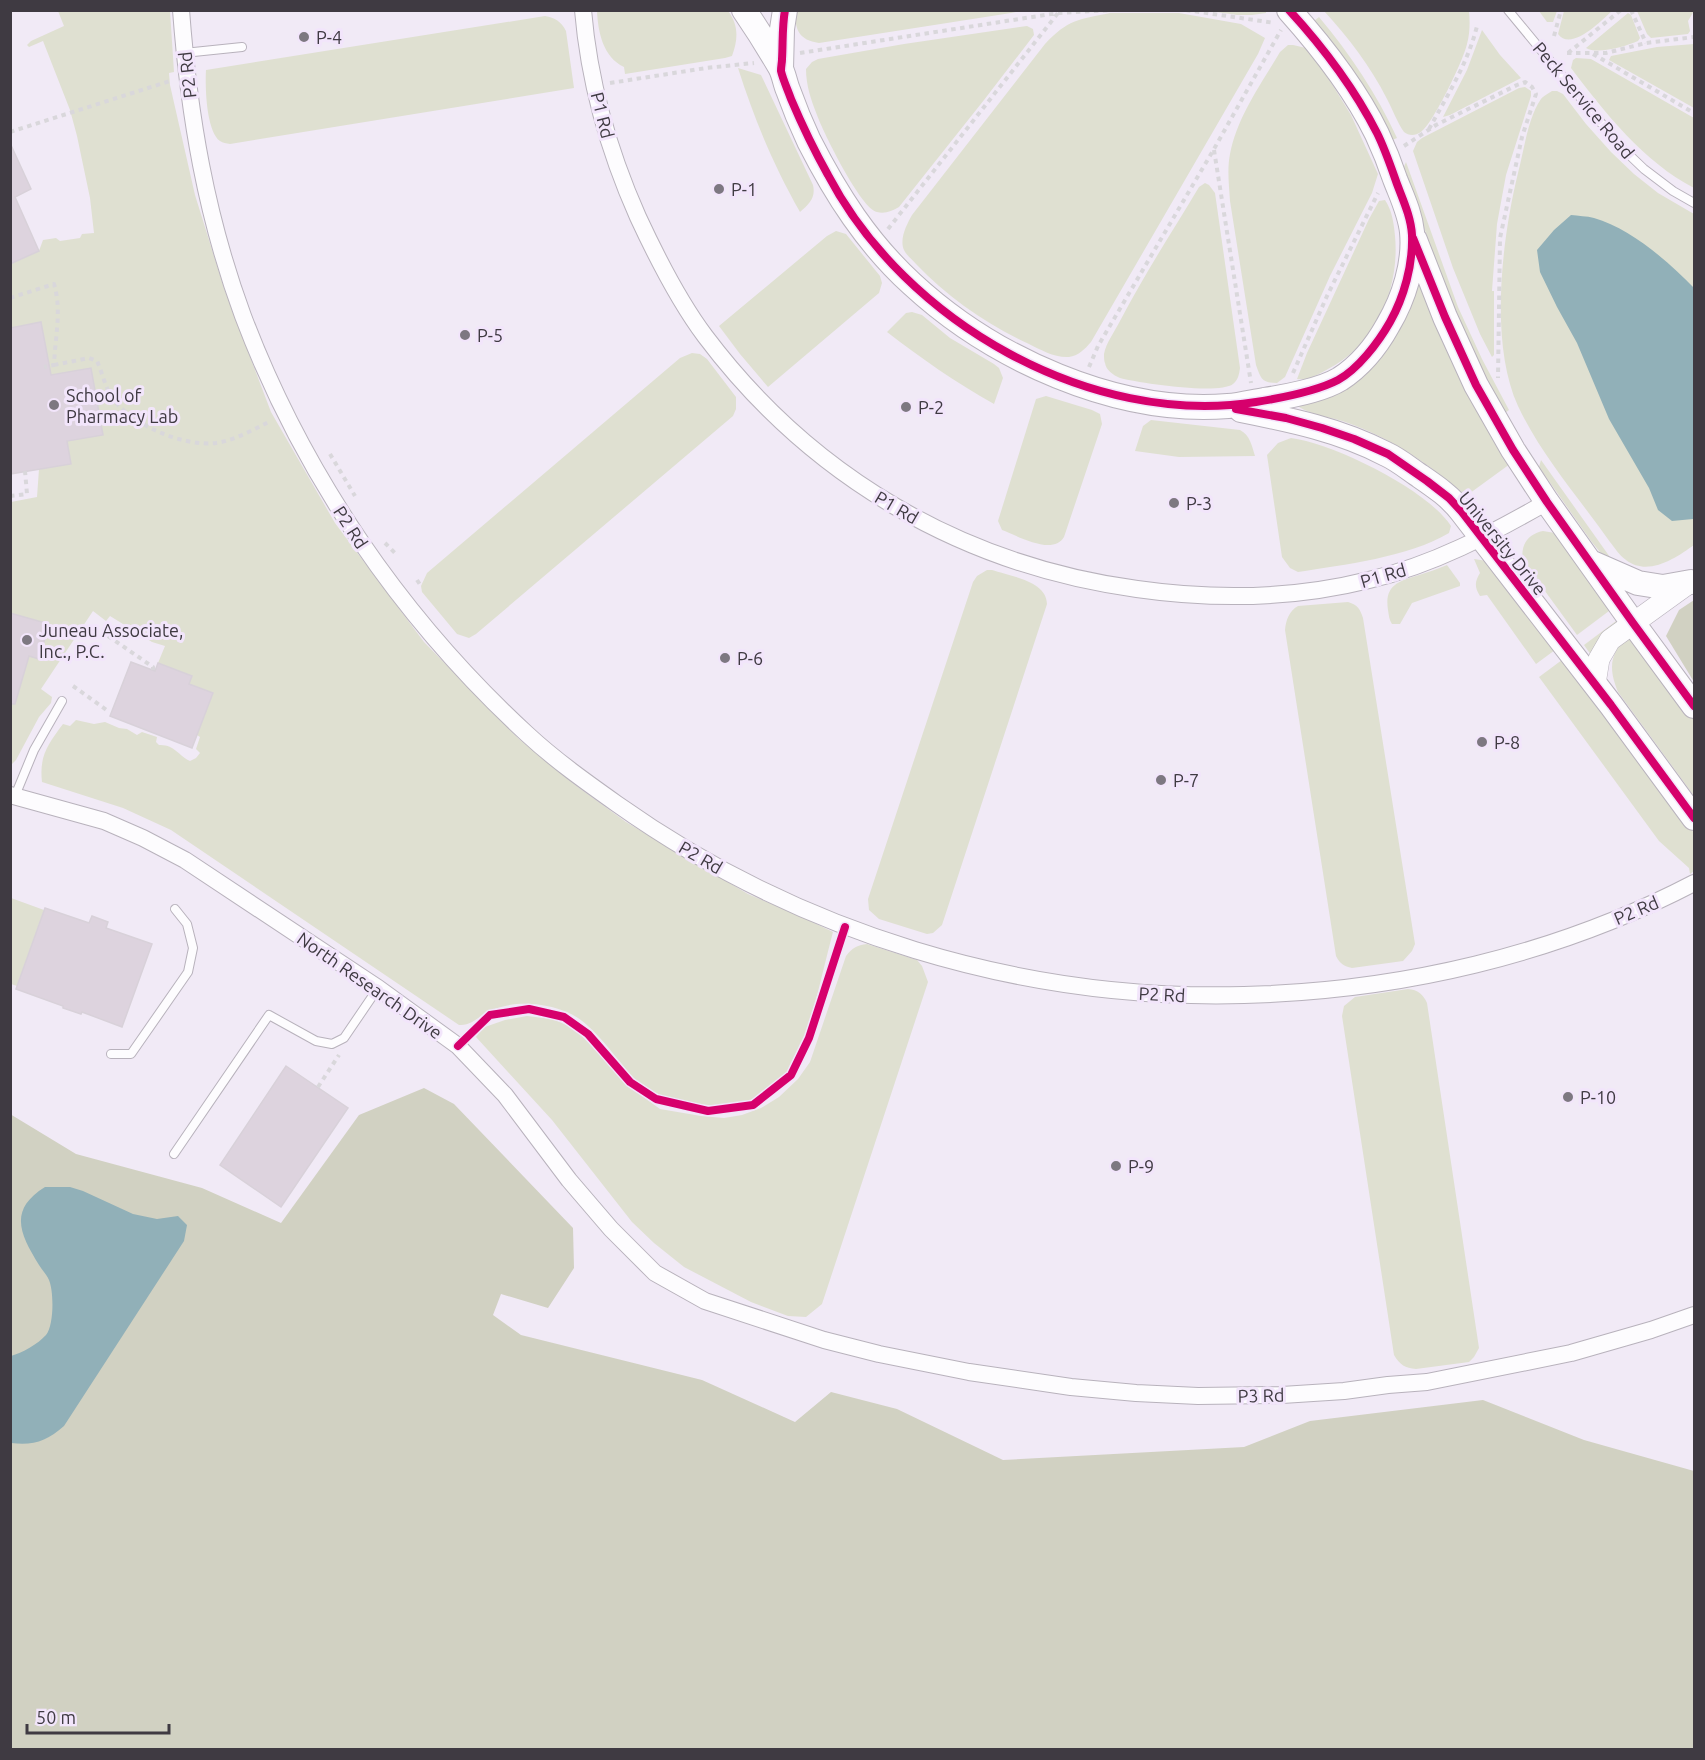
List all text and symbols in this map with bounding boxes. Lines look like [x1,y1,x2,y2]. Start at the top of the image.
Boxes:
place label: P-4 [316,27,342,47]
marker: P-4 [297,30,311,44]
street label: Peck Service Road [1530,38,1638,162]
street label: P2 Rd [175,51,199,99]
street label: P1 Rd [588,90,618,140]
place label: P-1 [731,179,757,199]
marker: P-1 [712,182,726,196]
place label: P-5 [477,325,503,345]
marker: P-5 [458,328,472,342]
place label: School of Pharmacy Lab [66,385,178,426]
place label: P-2 [918,397,944,417]
marker: School of Pharmacy Lab [47,398,61,412]
marker: P-2 [899,400,913,414]
street label: P1 Rd [872,487,922,527]
street label: University Drive [1455,487,1551,599]
place label: P-3 [1186,493,1212,513]
marker: P-3 [1167,496,1181,510]
street label: P2 Rd [330,502,372,552]
street label: P1 Rd [1358,559,1408,591]
place label: Juneau Associate, Inc., P.C. [39,620,184,661]
marker: Juneau Associate, Inc., P.C. [20,633,34,647]
place label: P-6 [737,648,763,668]
marker: P-6 [718,651,732,665]
place label: P-8 [1494,732,1520,752]
marker: P-8 [1475,735,1489,749]
place label: P-7 [1173,770,1199,790]
marker: P-7 [1154,773,1168,787]
street label: P2 Rd [676,837,726,877]
street label: P2 Rd [1611,892,1661,928]
street label: North Research Drive [294,928,446,1042]
street label: P2 Rd [1138,983,1186,1005]
place label: P-10 [1580,1087,1616,1107]
marker: P-10 [1561,1090,1575,1104]
place label: P-9 [1128,1156,1154,1176]
marker: P-9 [1109,1159,1123,1173]
street label: P3 Rd [1237,1385,1285,1405]
scale bar [27,1697,170,1735]
text: 50 m [36,1707,76,1727]

